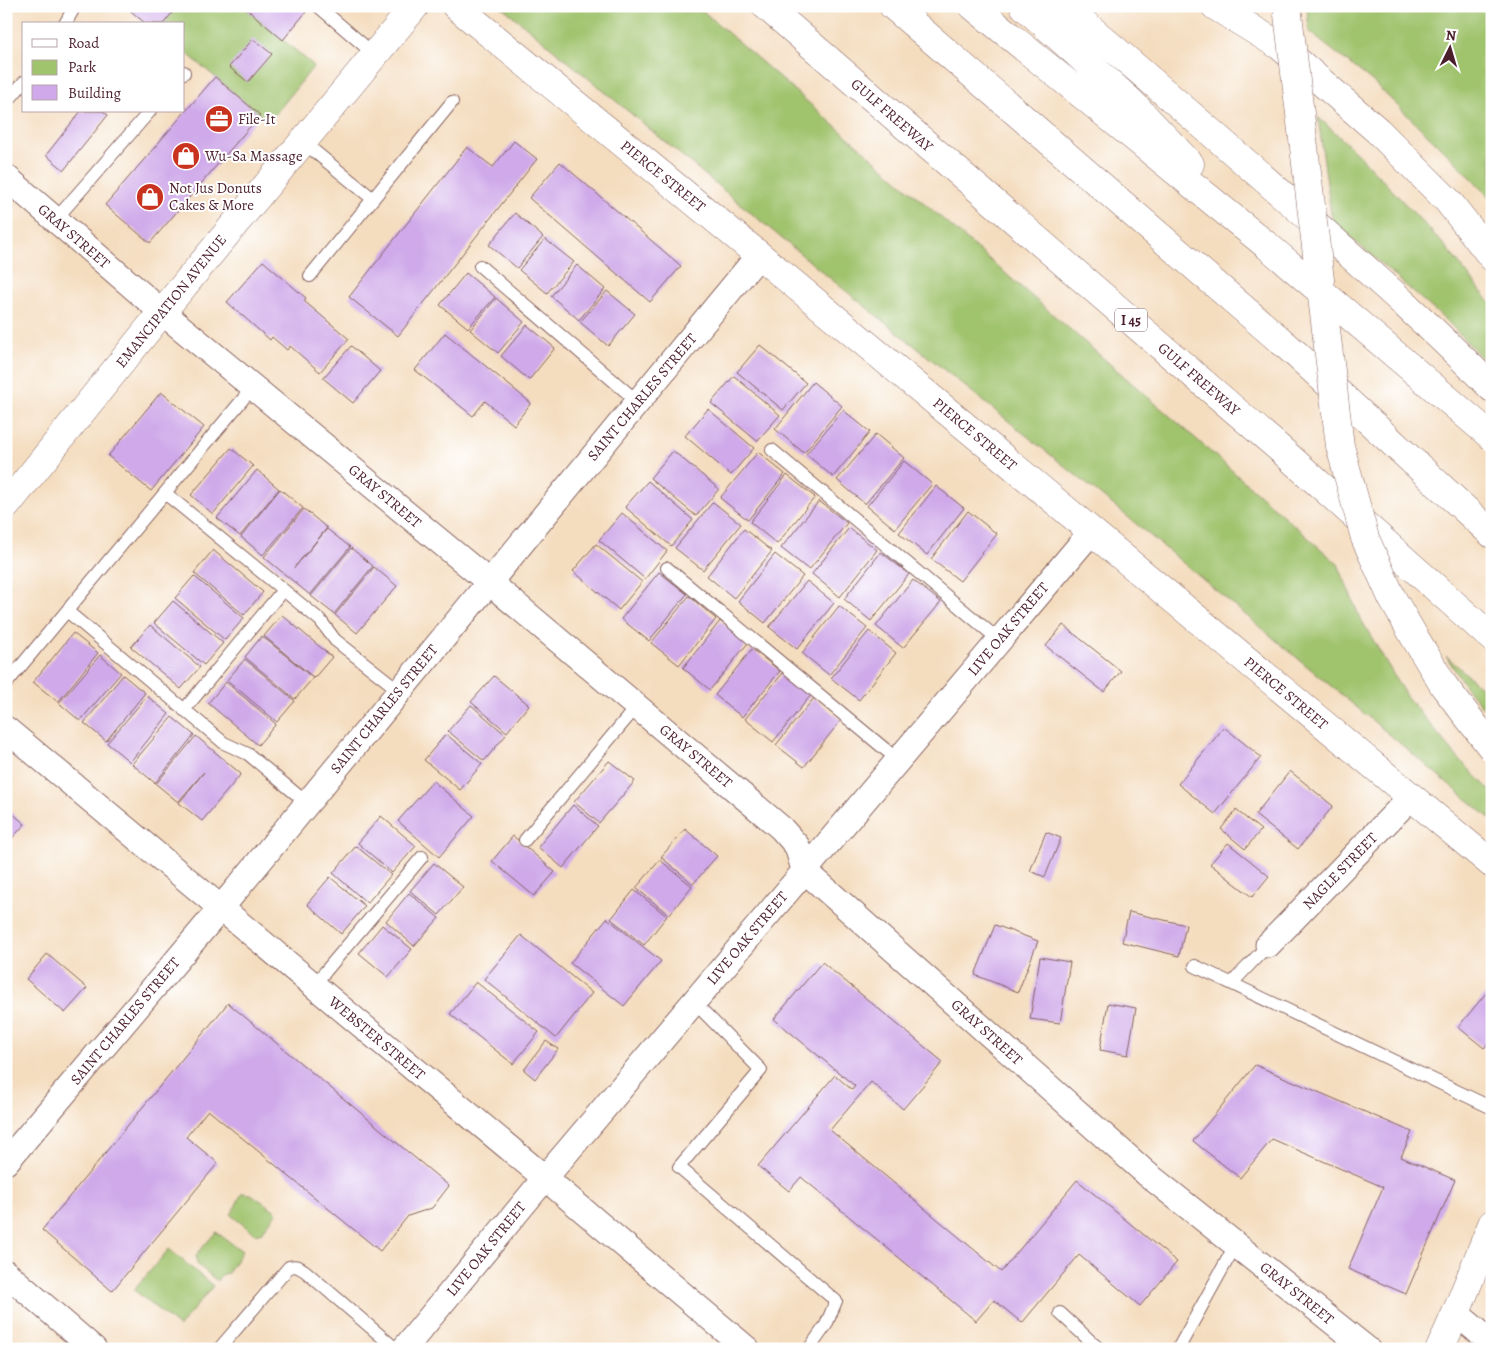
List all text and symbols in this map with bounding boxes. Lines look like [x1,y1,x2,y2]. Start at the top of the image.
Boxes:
legend [22,22,185,112]
north arrow [1426,22,1476,72]
text: N [1445,26,1457,45]
text: Road [68,33,100,53]
text: Park [68,57,97,77]
street label: GULF FREEWAY [847,74,938,157]
text: Building [68,83,121,103]
office icon: File-It [204,104,234,134]
place label: File-It [238,109,276,129]
street label: PIERCE STREET [616,135,710,217]
shop icon: Wu-Sa Massage [171,141,201,171]
place label: Wu-Sa Massage [204,146,303,166]
place label: Not Jus Donuts Cakes & More [169,178,262,215]
shop icon: Not Jus Donuts Cakes & More [135,182,165,212]
street label: GRAY STREET [34,199,115,273]
street label: EMANCIPATION AVENUE [111,230,231,372]
road number: I 45 [1115,308,1147,332]
street label: SAINT CHARLES STREET [583,328,702,465]
street label: GULF FREEWAY [1154,338,1245,421]
street label: PIERCE STREET [929,393,1022,476]
street label: GRAY STREET [344,460,426,533]
street label: LIVE OAK STREET [963,577,1054,680]
street label: SAINT CHARLES STREET [326,640,443,778]
street label: PIERCE STREET [1240,652,1333,735]
street label: GRAY STREET [655,720,737,793]
street label: NAGLE STREET [1298,828,1382,914]
street label: LIVE OAK STREET [702,886,793,989]
street label: SAINT CHARLES STREET [66,952,185,1089]
street label: WEBSTER STREET [324,991,430,1085]
street label: GRAY STREET [947,995,1028,1070]
street label: LIVE OAK STREET [442,1197,531,1300]
street label: GRAY STREET [1256,1257,1339,1329]

